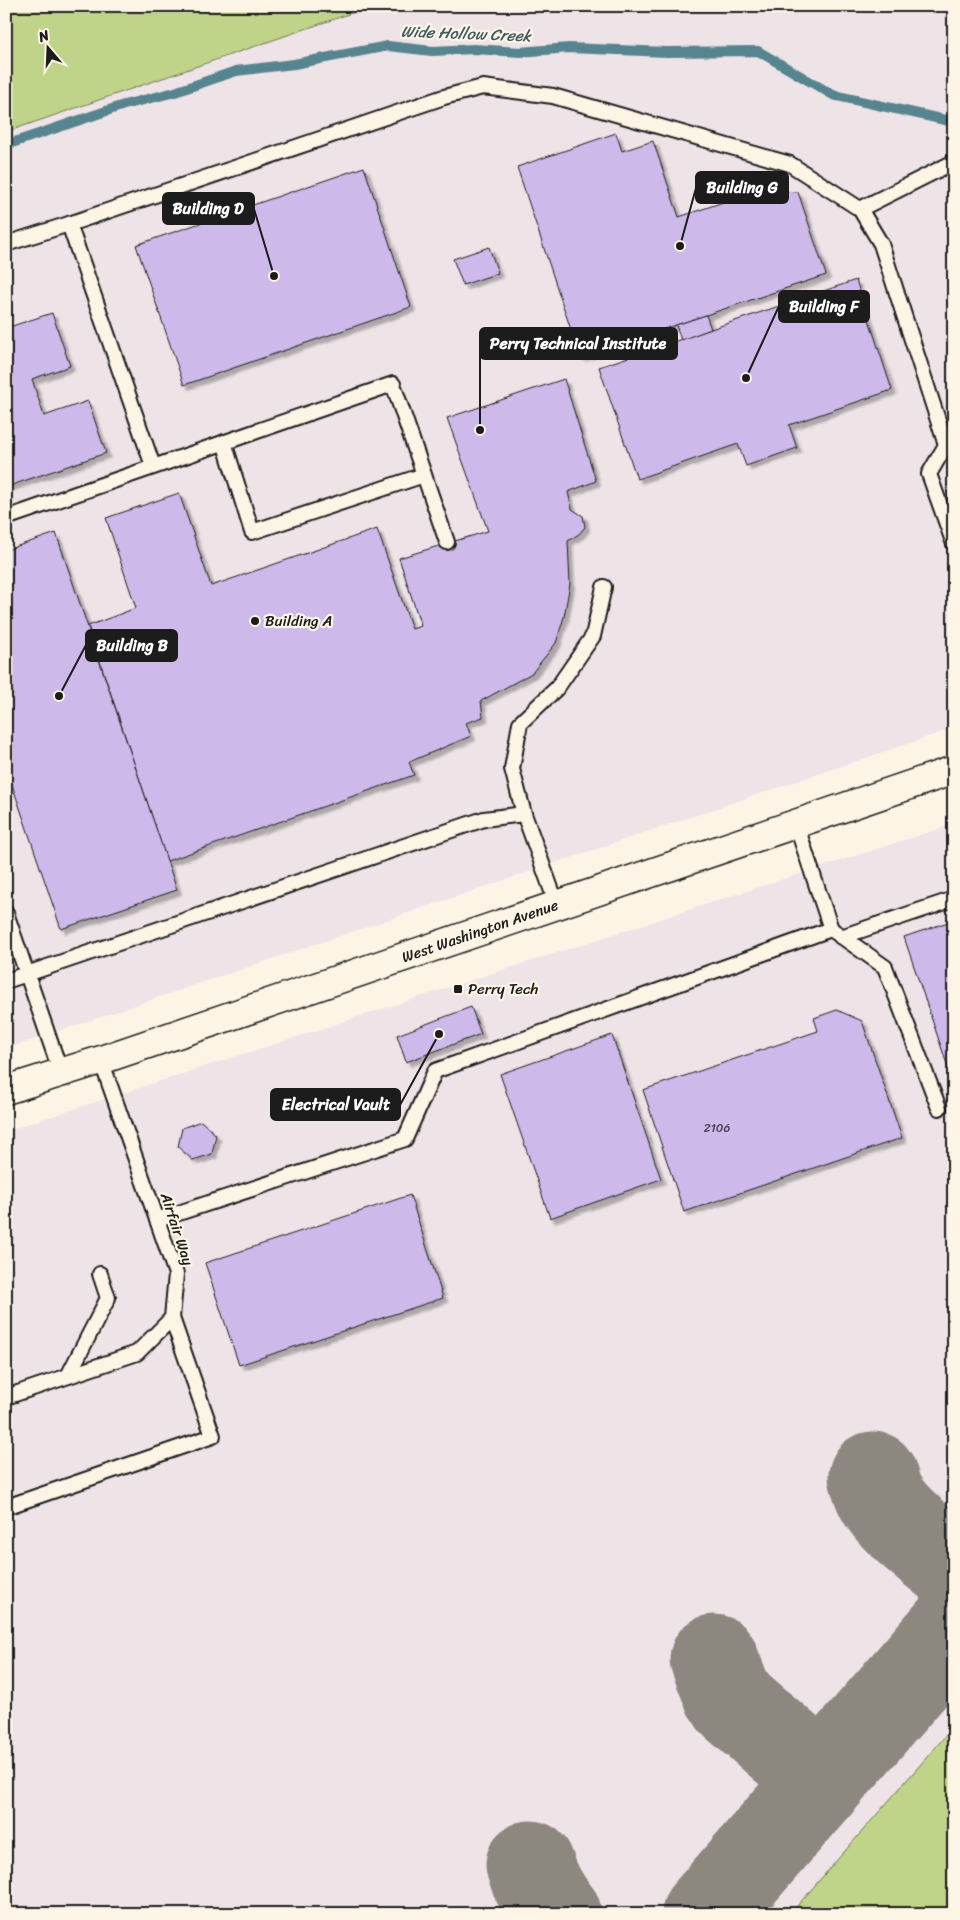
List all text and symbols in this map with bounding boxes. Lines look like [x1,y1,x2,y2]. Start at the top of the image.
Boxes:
water label: Wide Hollow Creek [400,17,533,50]
north arrow [22,22,72,72]
text: N [34,23,53,50]
callout: Building G [696,172,788,203]
text: Building G [706,173,779,202]
callout: Building D [163,193,254,224]
text: Building D [173,194,244,223]
callout: Building F [779,291,869,322]
text: Building F [789,292,860,321]
callout: Perry Technical Institute [480,328,677,359]
text: Perry Technical Institute [490,329,666,358]
place label: Building A [265,608,332,634]
marker: Building A [249,615,261,627]
callout: Building B [86,630,177,661]
text: Building B [96,631,169,660]
street label: West Washington Avenue [398,892,562,970]
place label: Perry Tech [468,976,539,1002]
marker: Perry Tech [452,983,464,995]
callout: Electrical Vault [271,1089,400,1120]
text: Electrical Vault [282,1090,390,1119]
house number: 2106 [704,1117,730,1139]
street label: Airfair Way [153,1188,201,1269]

